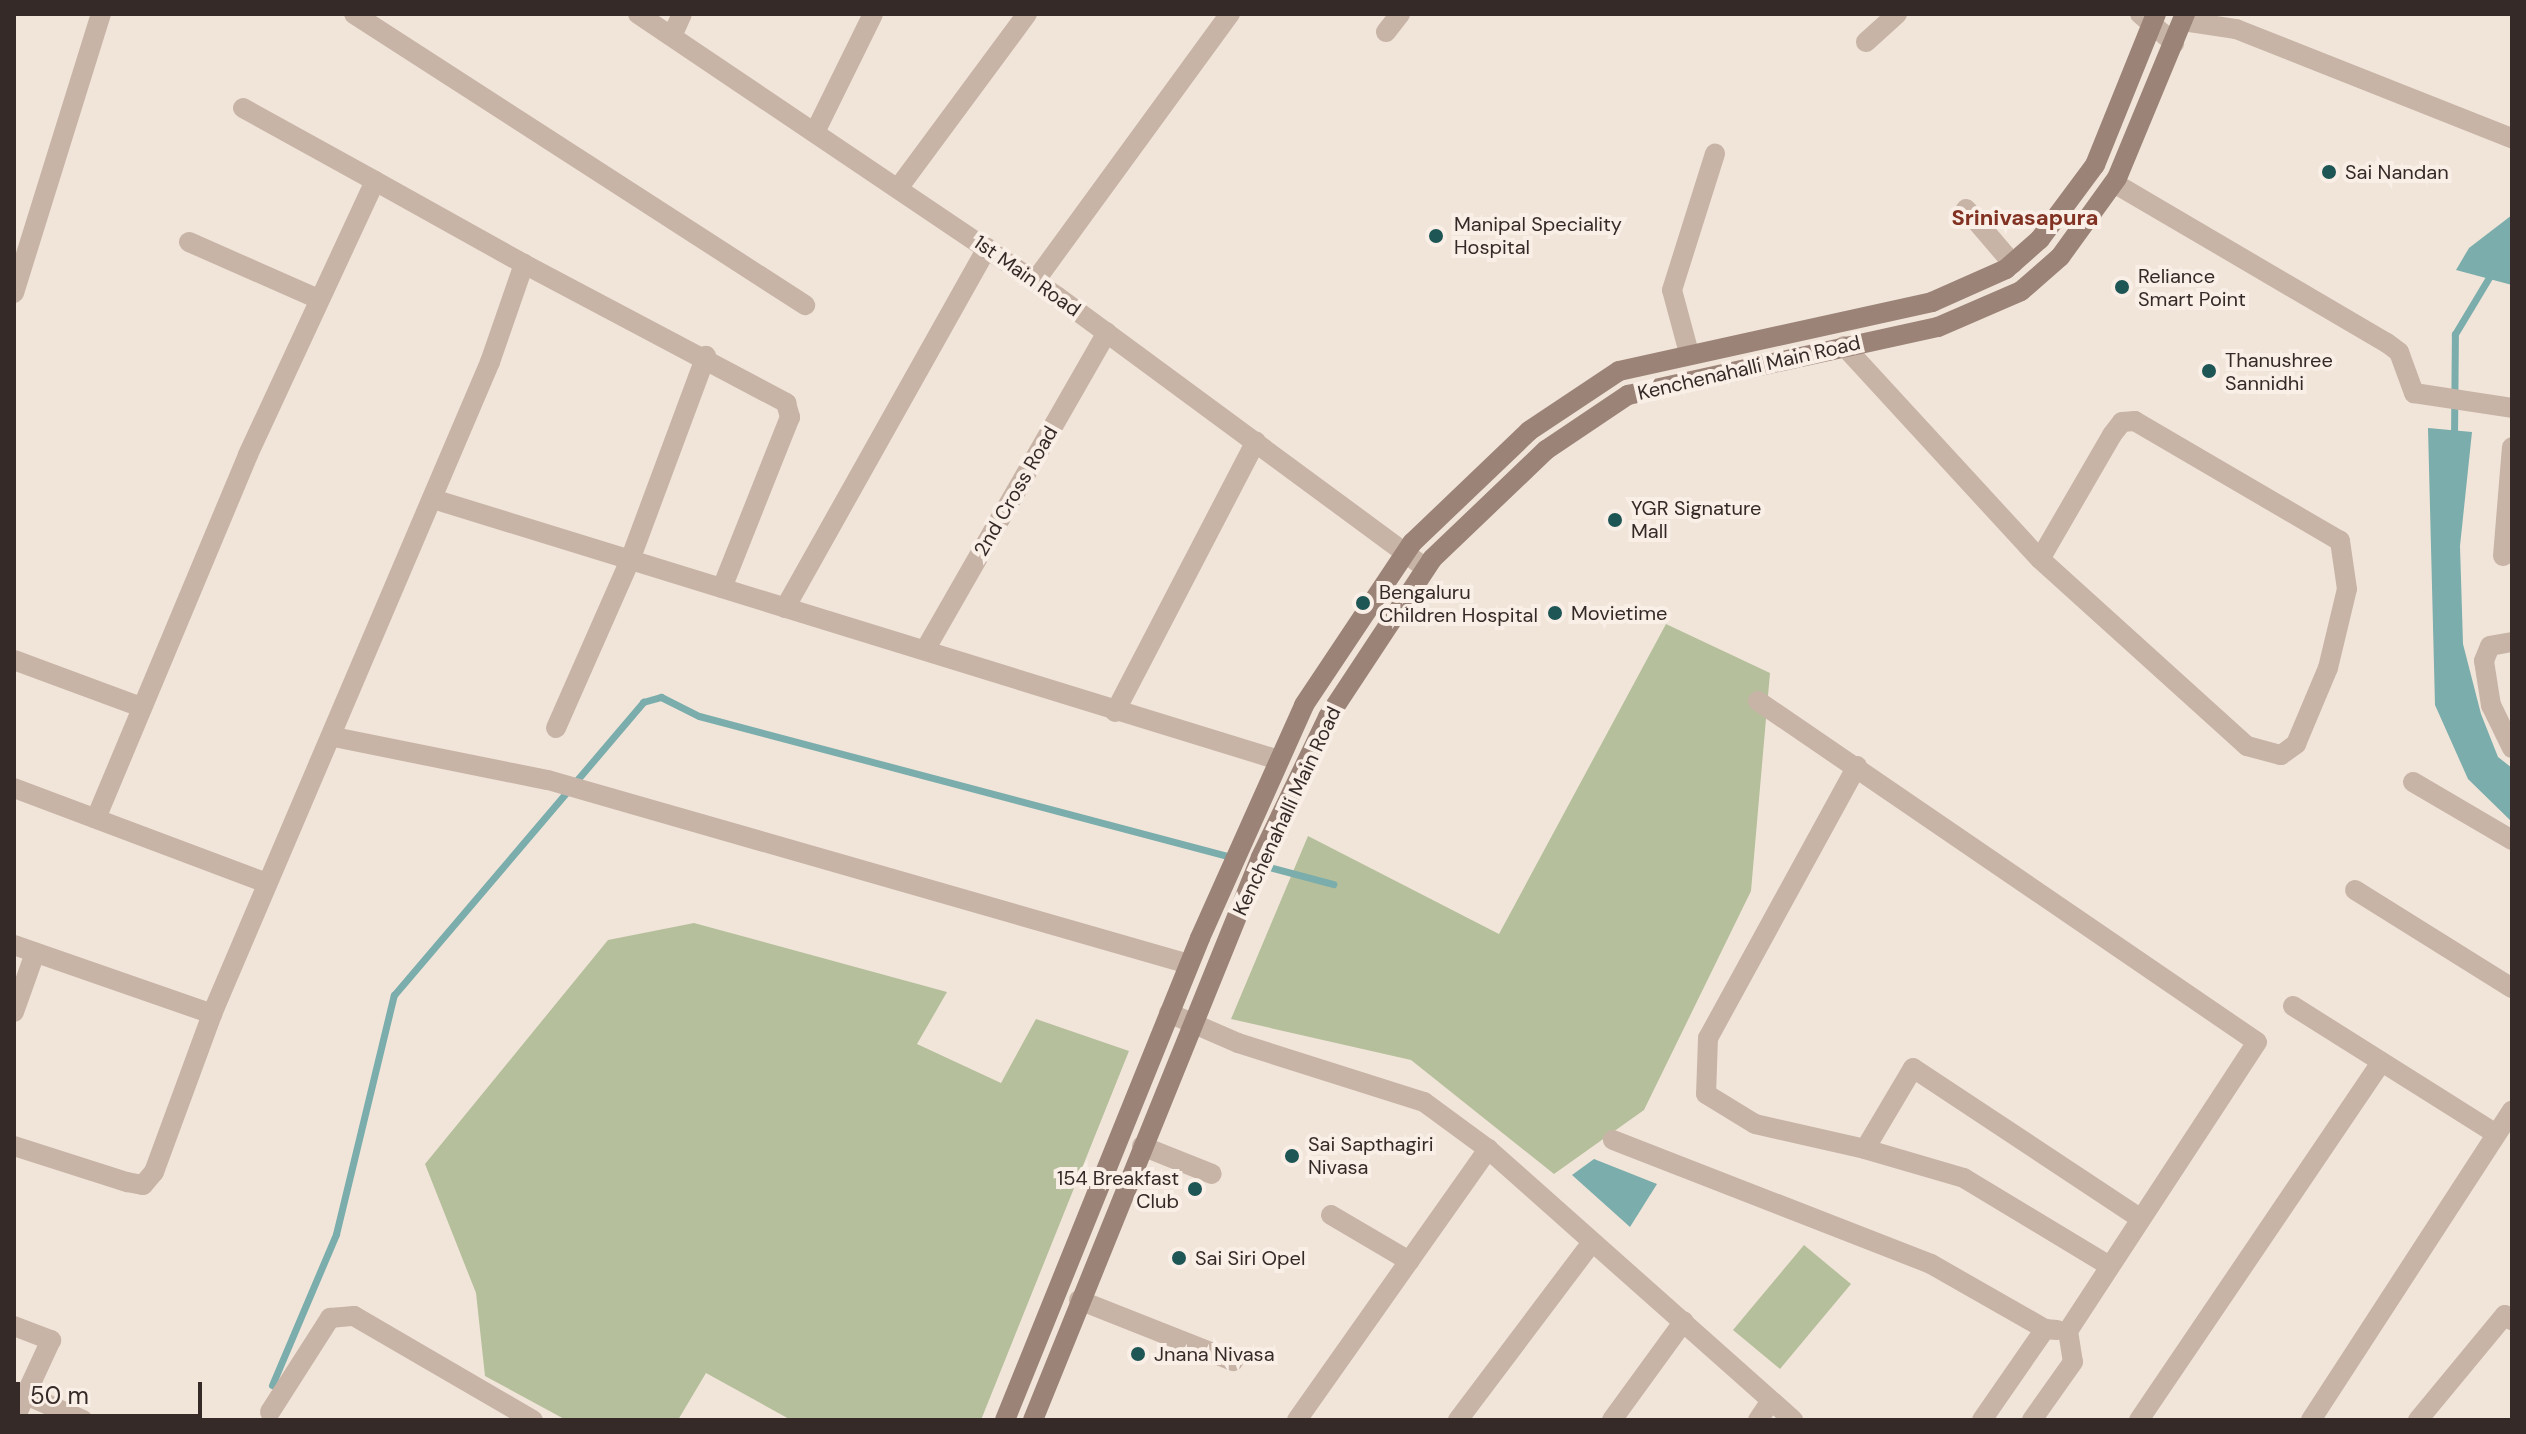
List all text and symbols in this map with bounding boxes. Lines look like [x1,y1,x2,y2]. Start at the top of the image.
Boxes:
place label: Sai Nandan [2345,160,2449,184]
marker: Sai Nandan [2320,163,2338,181]
district label: Srinivasapura [1951,205,2099,231]
place label: Manipal Speciality Hospital [1454,212,1622,259]
marker: Manipal Speciality Hospital [1425,225,1447,247]
street label: 1st Main Road [969,230,1085,322]
place label: Reliance Smart Point [2138,264,2246,311]
marker: Reliance Smart Point [2113,278,2131,296]
street label: Kenchenahalli Main Road [1635,331,1863,405]
place label: Thanushree Sannidhi [2225,348,2333,395]
marker: Thanushree Sannidhi [2200,362,2218,380]
street label: 2nd Cross Road [969,422,1063,560]
place label: YGR Signature Mall [1631,496,1761,543]
marker: YGR Signature Mall [1606,511,1624,529]
place label: Bengaluru Children Hospital [1379,580,1538,627]
marker: Bengaluru Children Hospital [1354,594,1372,612]
place label: Movietime [1571,601,1667,625]
marker: Movietime [1546,604,1564,622]
street label: Kenchenahalli Main Road [1228,703,1346,919]
place label: Sai Sapthagiri Nivasa [1308,1132,1434,1179]
marker: Sai Sapthagiri Nivasa [1283,1147,1301,1165]
place label: 154 Breakfast Club [1057,1166,1179,1213]
marker: 154 Breakfast Club [1186,1180,1204,1198]
place label: Sai Siri Opel [1195,1246,1305,1270]
marker: Sai Siri Opel [1170,1249,1188,1267]
place label: Jnana Nivasa [1154,1342,1275,1366]
marker: Jnana Nivasa [1129,1345,1147,1363]
scale bar [20,1366,206,1416]
text: 50 m [30,1380,89,1411]

